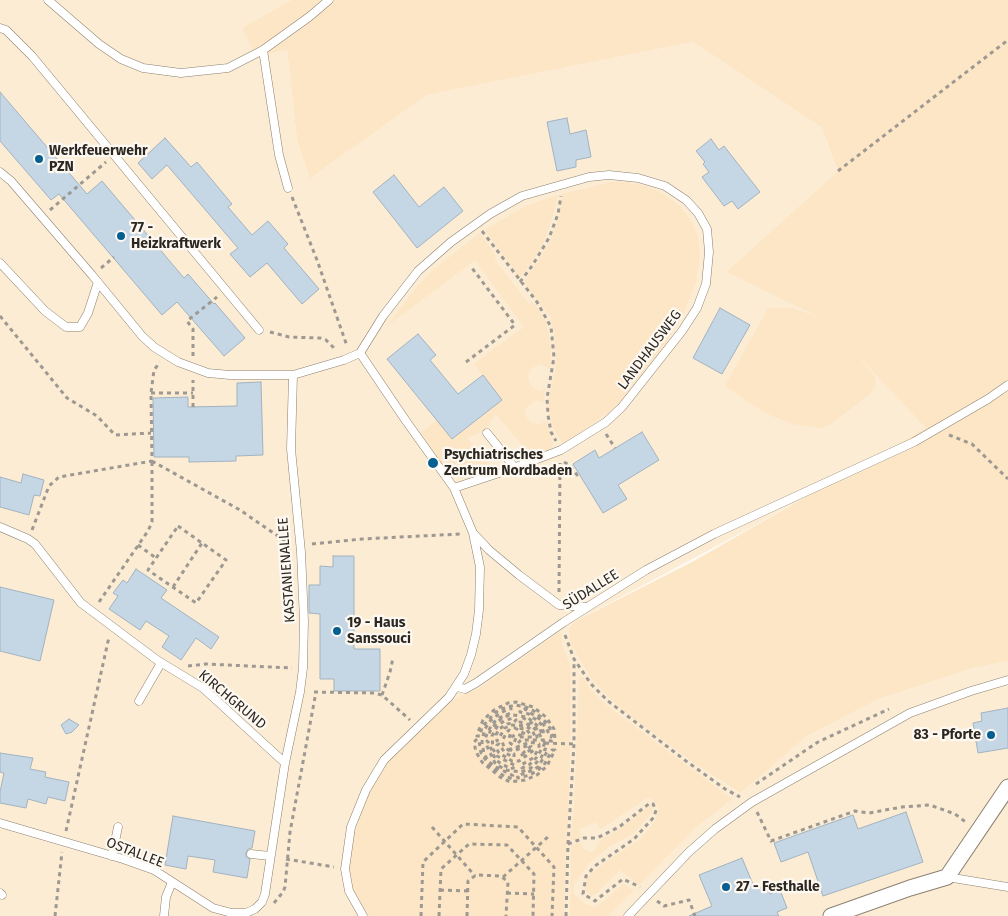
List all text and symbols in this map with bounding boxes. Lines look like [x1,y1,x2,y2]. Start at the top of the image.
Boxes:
place label: Werkfeuerwehr PZN [49,143,148,176]
marker: Werkfeuerwehr PZN [33,153,45,165]
place label: 77 - Heizkraftwerk [131,220,221,252]
marker: 77 - Heizkraftwerk [115,230,127,242]
street label: LANDHAUSWEG [615,307,685,393]
place label: Psychiatrisches Zentrum Nordbaden [444,447,572,480]
marker: Psychiatrisches Zentrum Nordbaden [426,456,440,470]
street label: KASTANIENALLEE [275,517,299,623]
street label: SÜDALLEE [560,566,622,614]
place label: 19 - Haus Sanssouci [347,615,411,648]
marker: 19 - Haus Sanssouci [331,625,343,637]
street label: KIRCHGRUND [195,667,269,733]
place label: 83 - Pforte [913,727,981,743]
marker: 83 - Pforte [985,729,997,741]
street label: OSTALLEE [104,834,166,872]
place label: 27 - Festhalle [736,879,820,895]
marker: 27 - Festhalle [720,881,732,893]

